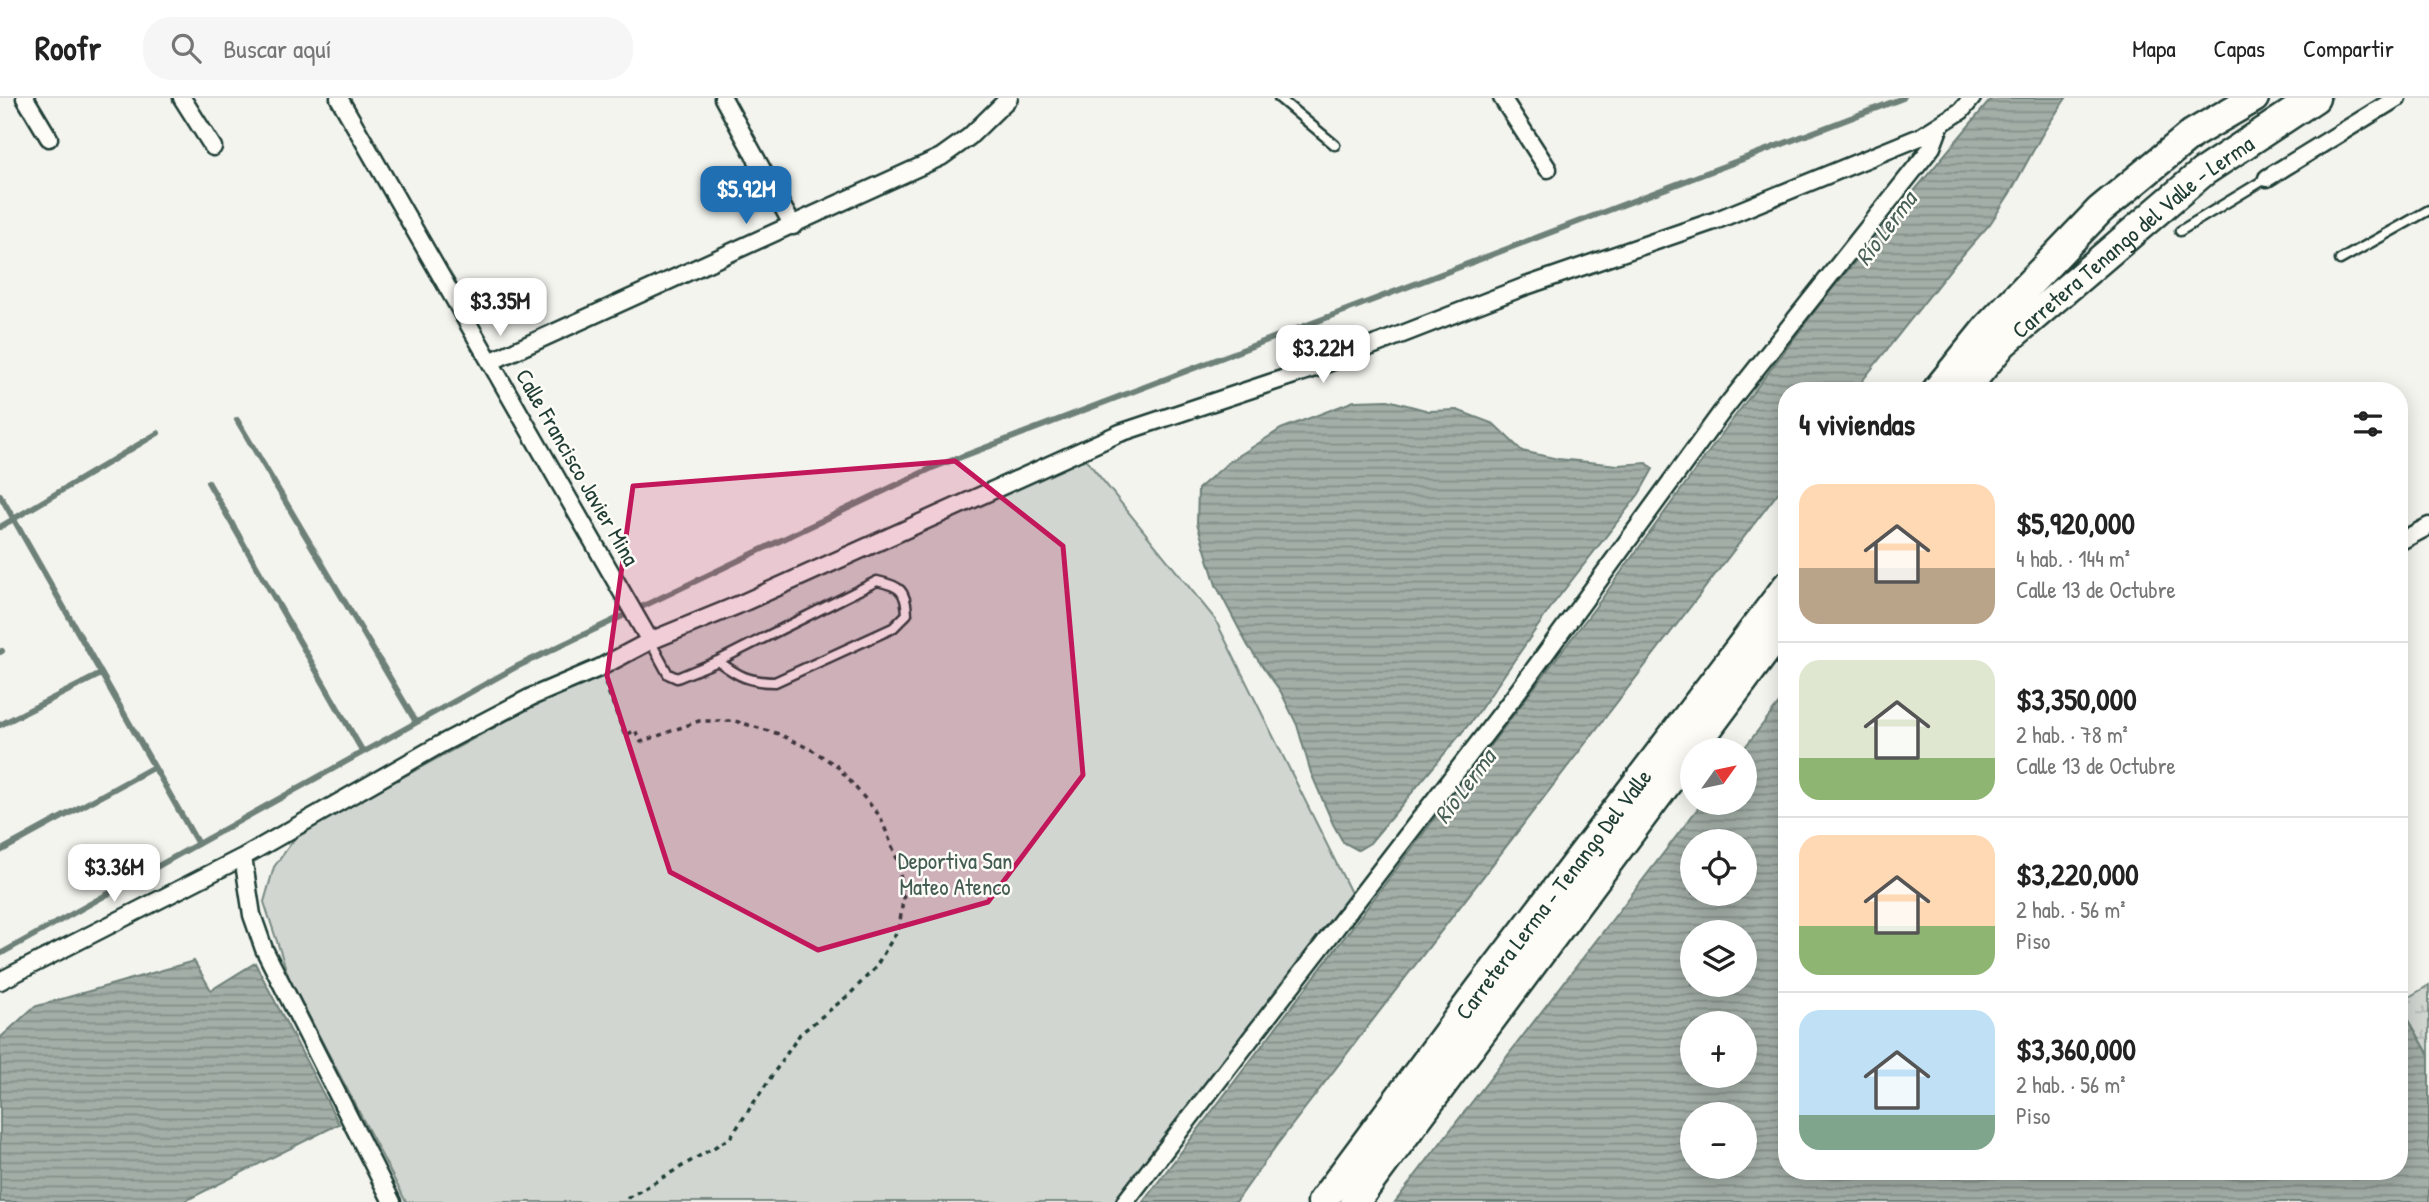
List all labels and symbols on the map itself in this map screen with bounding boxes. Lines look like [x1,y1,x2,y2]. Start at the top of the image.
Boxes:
street label: Carretera Tenango del Valle - Lerma [2005,127,2259,345]
pin: $5.92M [689,166,803,226]
water label: Río Lerma [1847,182,1925,272]
pin: $3.35M [443,278,557,338]
pin: $3.22M [1266,326,1380,385]
street label: Calle Francisco Javier Mina [509,363,647,571]
north arrow [1680,738,1757,816]
water label: Río Lerma [1426,740,1504,830]
street label: Carretera Lerma - Tenango Del Valle [1447,762,1658,1025]
pin: $3.36M [57,844,171,904]
park label: Deportiva San Mateo Atenco [898,845,1012,902]

